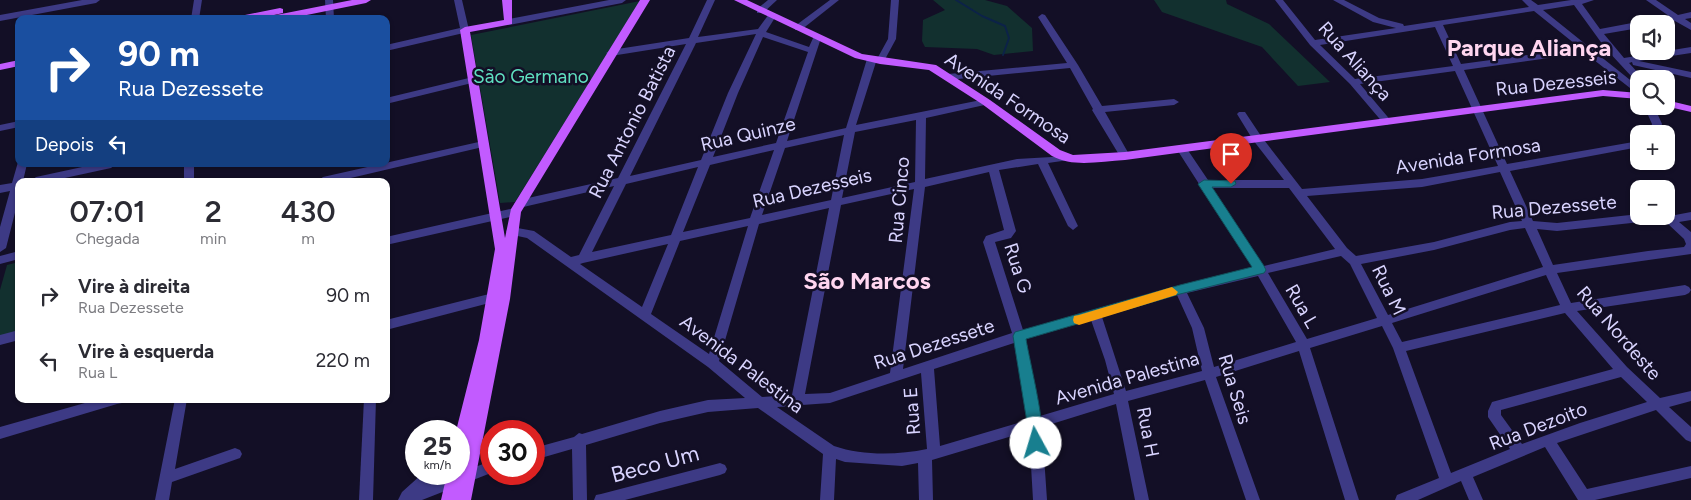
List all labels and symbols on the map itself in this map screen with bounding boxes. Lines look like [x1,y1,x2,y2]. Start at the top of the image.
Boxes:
street label: Rua Aliança [1313,17,1397,105]
district label: Parque Aliança [1447,33,1611,62]
street label: Rua Antonio Batista [584,42,680,202]
street label: Avenida Formosa [941,47,1075,149]
park label: São Germano [473,65,589,88]
street label: Rua Dezesseis [1494,65,1618,101]
street label: Rua Quinze [698,112,798,156]
pin [1210,133,1252,184]
street label: Avenida Formosa [1394,133,1542,179]
street label: Rua Cinco [884,156,914,244]
street label: Rua Dezesseis [750,163,874,213]
street label: Rua Dezessete [1490,190,1618,224]
street label: Rua G [999,240,1037,296]
street label: Rua M [1367,261,1411,319]
district label: São Marcos [803,266,931,295]
street label: Rua L [1280,280,1324,332]
street label: Rua Nordeste [1572,281,1666,385]
street label: Avenida Palestina [676,310,808,418]
street label: Rua Dezessete [871,314,997,374]
street label: Avenida Palestina [1052,346,1202,410]
street label: Rua Seis [1213,351,1257,427]
street label: Rua E [899,386,925,436]
street label: Rua Dezoito [1486,397,1590,455]
street label: Rua H [1132,405,1164,459]
position arrow [1009,416,1061,468]
speed limit sign: 30 [480,420,545,485]
street label: Beco Um [608,439,702,489]

